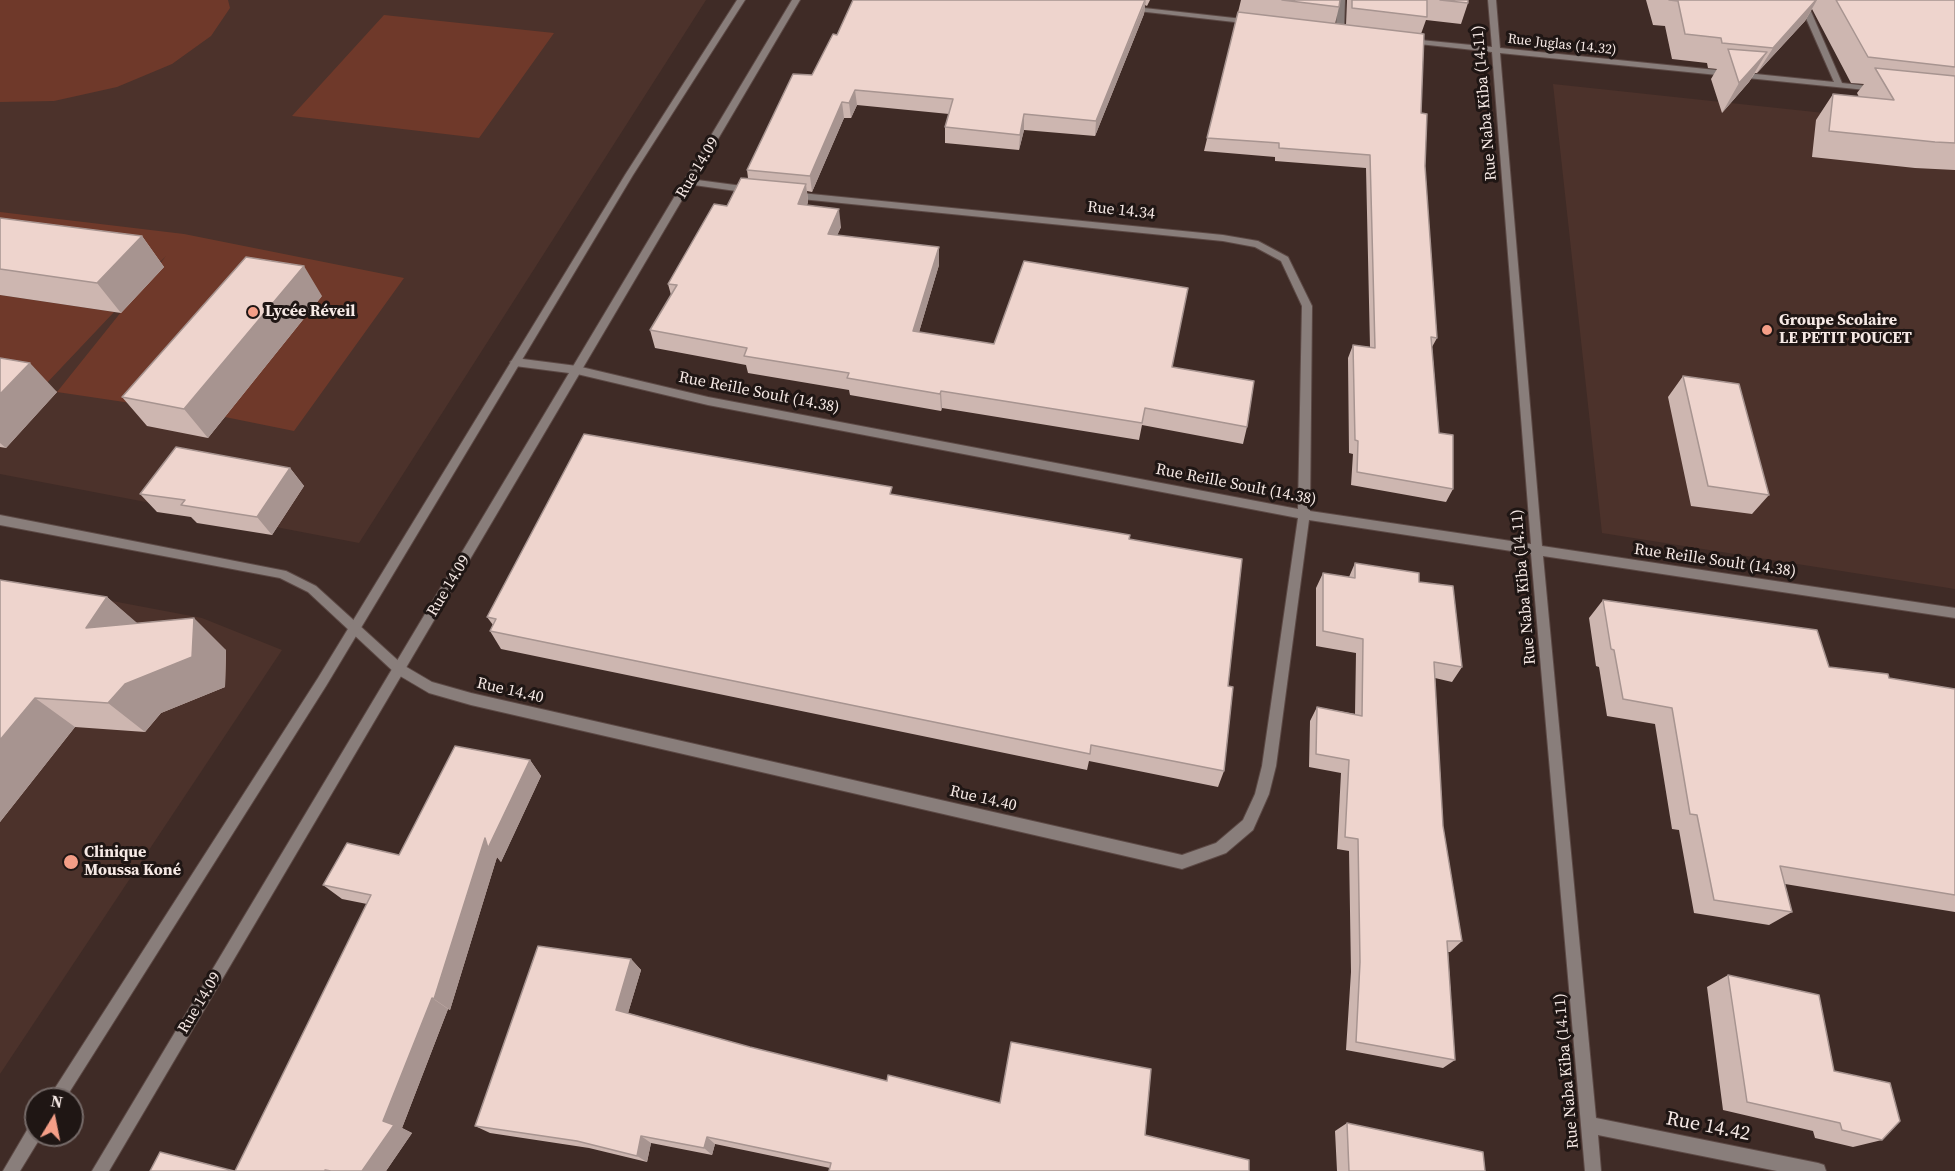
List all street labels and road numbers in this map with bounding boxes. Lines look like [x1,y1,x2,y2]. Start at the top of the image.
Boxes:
street label: Rue Naba Kiba (14.11) [1469,24,1501,182]
street label: Rue Juglas (14.32) [1507,31,1617,59]
street label: Rue 14.09 [672,134,724,202]
street label: Rue 14.34 [1086,198,1156,224]
street label: Rue Reille Soult (14.38) [677,368,841,418]
street label: Rue Reille Soult (14.38) [1154,460,1318,510]
street label: Rue Naba Kiba (14.11) [1508,508,1540,666]
street label: Rue Reille Soult (14.38) [1633,540,1797,582]
street label: Rue 14.09 [423,552,475,620]
street label: Rue 14.40 [475,674,545,708]
street label: Rue 14.40 [948,782,1018,816]
street label: Rue 14.09 [174,969,226,1037]
street label: Rue Naba Kiba (14.11) [1551,992,1583,1150]
street label: Rue 14.42 [1664,1107,1752,1147]

